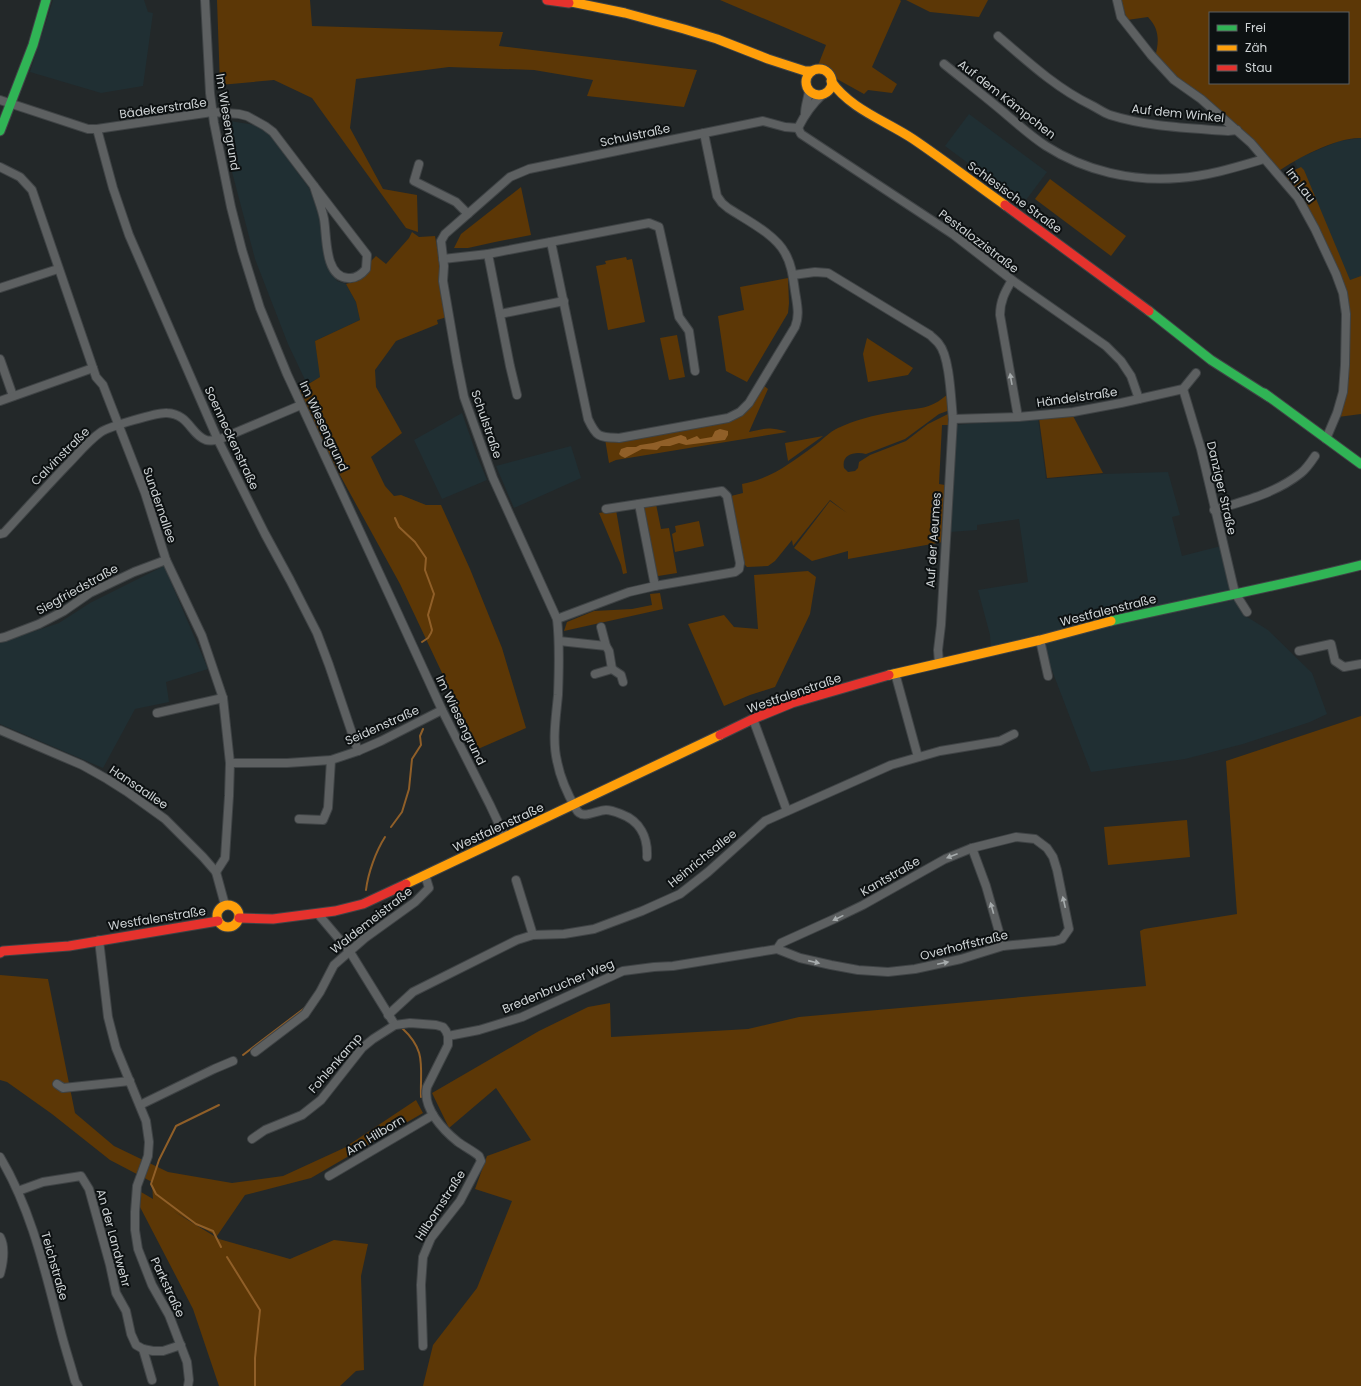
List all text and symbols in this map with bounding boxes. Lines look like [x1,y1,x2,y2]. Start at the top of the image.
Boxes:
legend [1209,12,1349,84]
text: Frei [1245,19,1266,36]
text: Zäh [1245,39,1267,56]
street label: Auf dem Kämpchen [955,55,1059,143]
text: Stau [1245,59,1272,76]
street label: Im Wiesengrund [212,72,244,172]
street label: Bädekerstraße [118,93,208,123]
street label: Auf dem Winkel [1131,100,1225,126]
street label: Schulstraße [598,119,672,151]
street label: Schlesische Straße [964,157,1066,237]
street label: Im Lau [1282,164,1320,206]
street label: Pestalozzistraße [935,205,1023,277]
one-way arrow [1008,373,1014,385]
street label: Im Wiesengrund [296,378,352,474]
street label: Soenneckenstraße [201,383,263,493]
street label: Händelstraße [1035,383,1119,411]
street label: Schulstraße [467,387,507,461]
street label: Calvinstraße [27,423,93,489]
street label: Danziger Straße [1203,440,1241,536]
street label: Sundernallee [139,465,181,545]
street label: Auf der Aeumes [921,492,945,588]
street label: Siegfriedstraße [33,559,121,619]
street label: Westfalenstraße [1058,590,1158,630]
street label: Westfalenstraße [745,669,843,717]
street label: Im Wiesengrund [432,672,490,768]
street label: Seidenstraße [342,701,422,749]
street label: Hansaallee [106,761,172,813]
street label: Westfalenstraße [450,798,546,856]
street label: Heinrichsallee [664,825,740,891]
street label: Kantstraße [857,852,923,900]
one-way arrow [946,853,958,859]
street label: Waldemeistraße [326,883,416,957]
one-way arrow [1061,896,1067,908]
street label: Westfalenstraße [107,902,207,934]
one-way arrow [989,902,995,914]
one-way arrow [832,915,844,921]
street label: Overhoffstraße [918,926,1010,964]
street label: Bredenbrucher Weg [499,955,617,1017]
one-way arrow [808,959,820,965]
one-way arrow [936,960,949,966]
street label: Fohlenkamp [304,1029,366,1097]
street label: Am Hilborn [342,1111,408,1159]
street label: Hilbornstraße [411,1166,469,1244]
street label: An der Landwehr [93,1187,135,1289]
street label: Teichstraße [37,1230,73,1302]
street label: Parkstraße [147,1254,189,1320]

